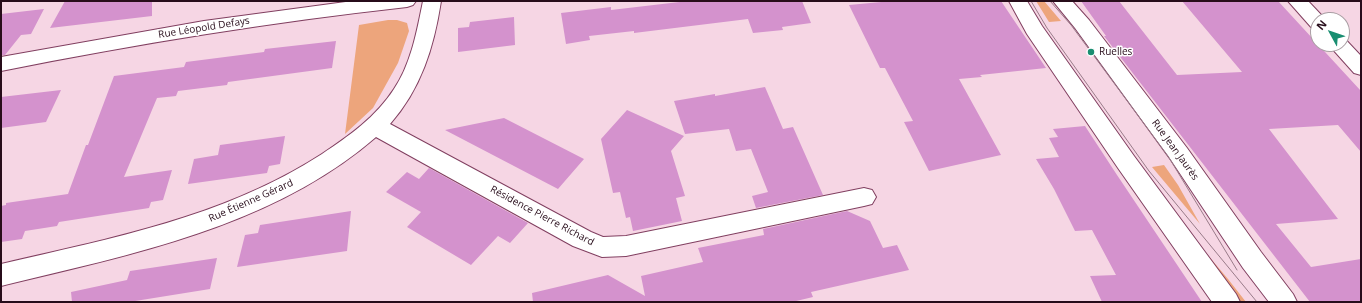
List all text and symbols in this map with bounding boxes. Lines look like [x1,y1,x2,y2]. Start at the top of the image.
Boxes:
north arrow [1310,12,1350,52]
street label: Rue Léopold Defays [157,15,251,41]
text: N [1313,16,1330,33]
place label: Ruelles [1099,46,1132,58]
marker: Ruelles [1086,47,1096,57]
street label: Rue Jean Jaurès [1149,117,1201,183]
street label: Rue Étienne Gérard [207,177,295,225]
street label: Résidence Pierre Richard [488,184,596,248]

